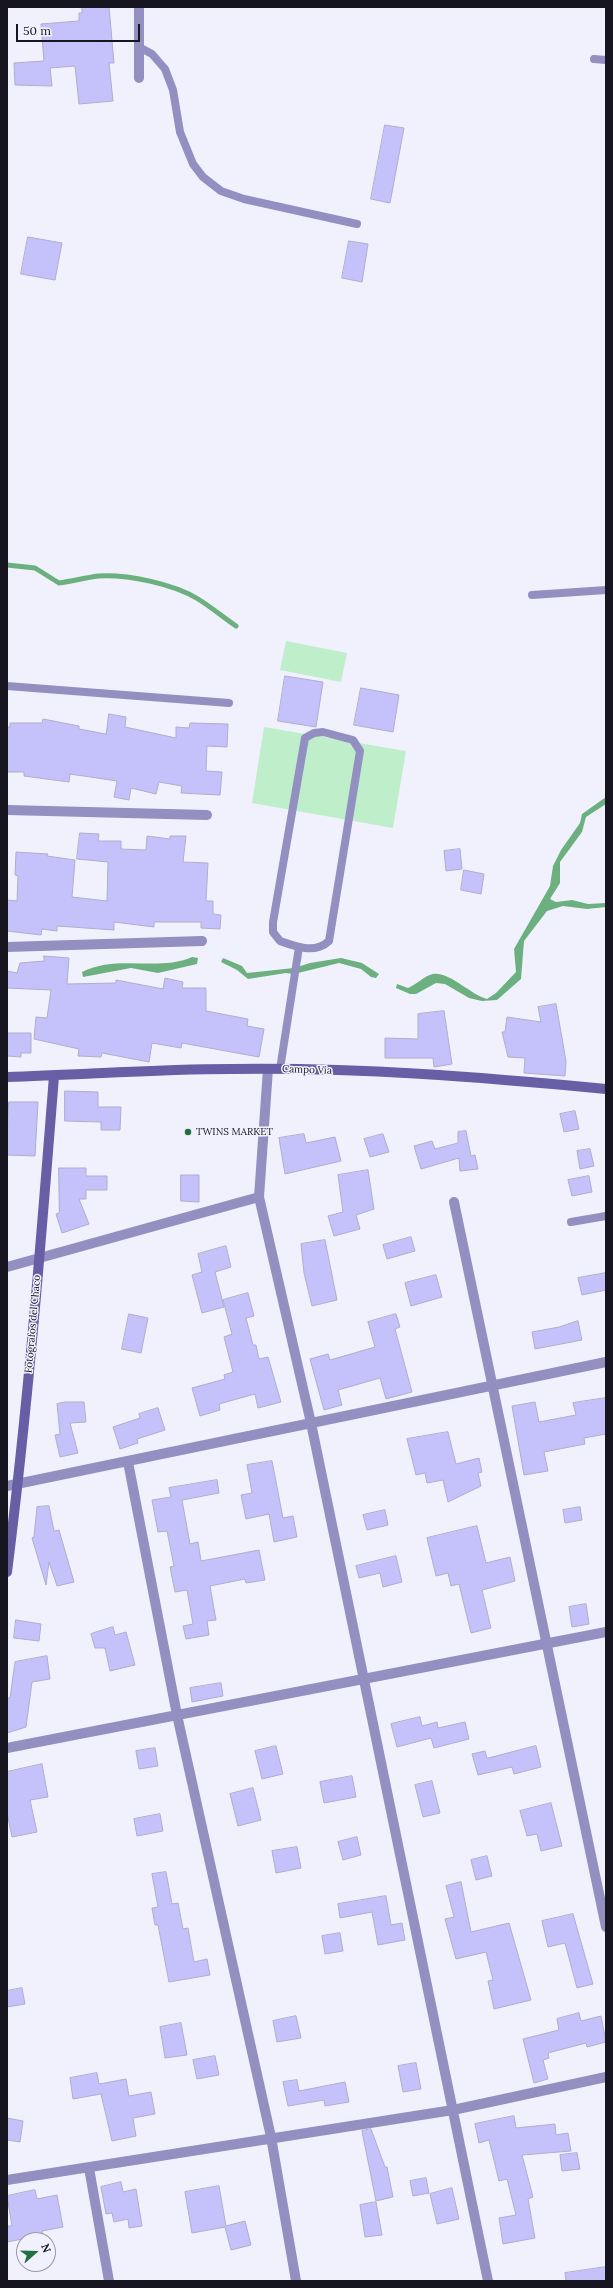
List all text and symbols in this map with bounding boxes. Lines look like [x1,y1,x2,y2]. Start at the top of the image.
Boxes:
scale bar [18,16,142,42]
text: 50 m [23,23,51,38]
street label: Campo Vía [282,1063,332,1077]
place label: TWINS MARKET [196,1126,273,1138]
marker: TWINS MARKET [183,1127,193,1137]
street label: Fotógrafos del Chaco [23,1275,43,1373]
north arrow [16,2232,56,2272]
text: N [38,2242,54,2255]

